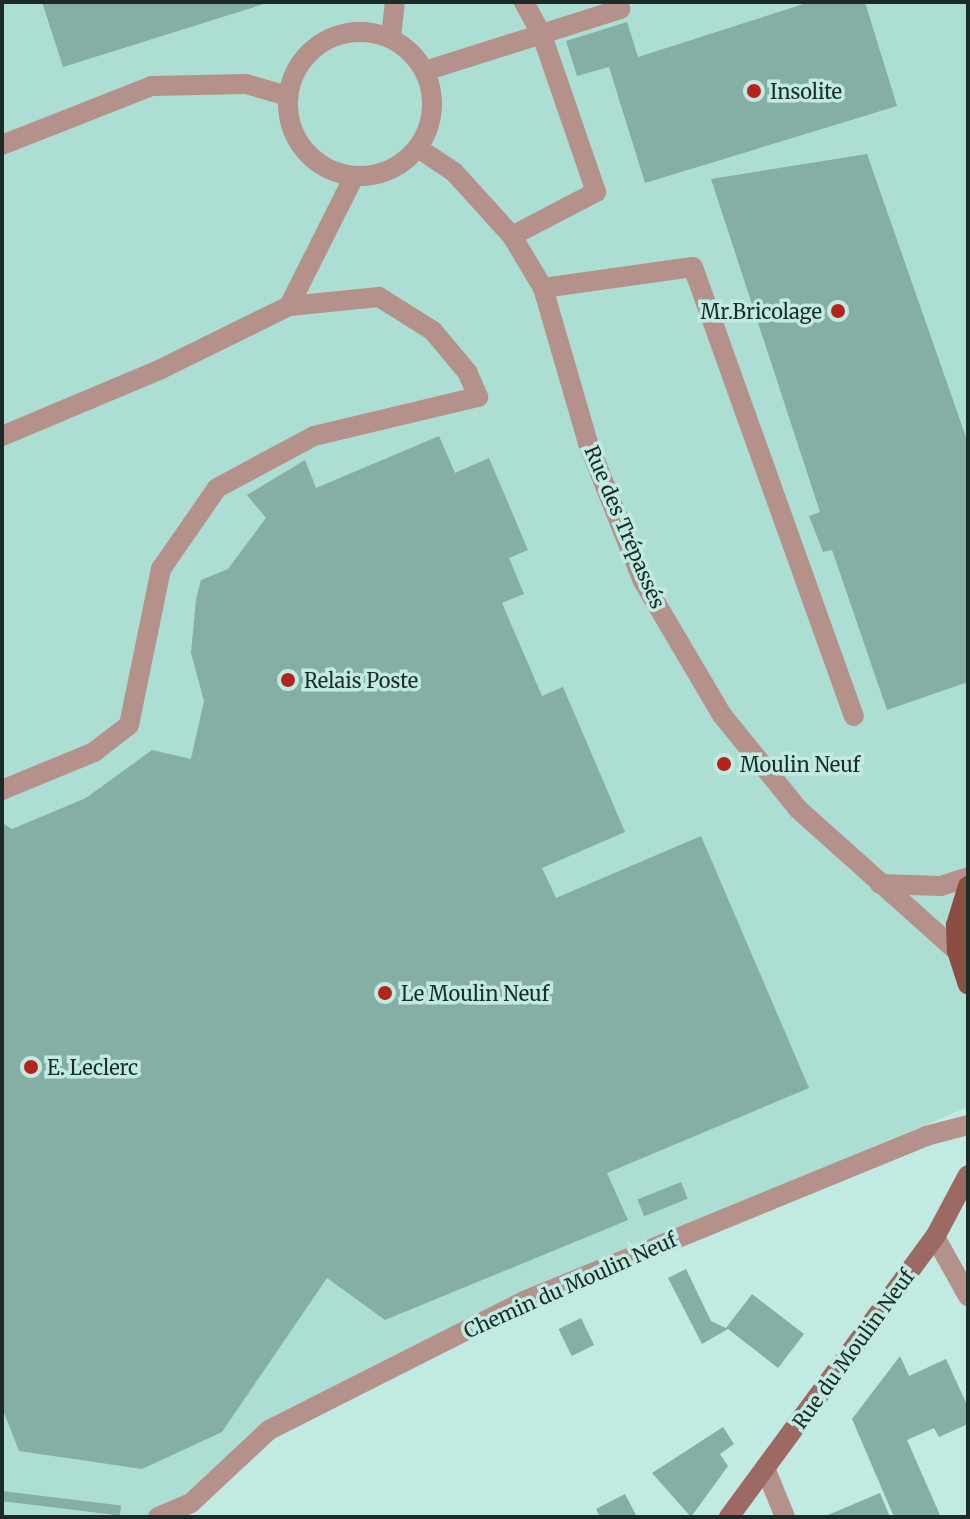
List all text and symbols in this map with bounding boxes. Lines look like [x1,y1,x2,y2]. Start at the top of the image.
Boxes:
place label: Insolite [770,79,842,103]
marker: Insolite [745,82,763,100]
place label: Mr.Bricolage [700,299,822,323]
marker: Mr.Bricolage [829,302,847,320]
street label: Rue des Trépassés [580,442,670,612]
place label: Relais Poste [304,668,418,692]
marker: Relais Poste [279,671,297,689]
place label: Moulin Neuf [740,752,860,776]
marker: Moulin Neuf [715,755,733,773]
place label: Le Moulin Neuf [401,981,549,1005]
marker: Le Moulin Neuf [376,984,394,1002]
place label: E. Leclerc [47,1055,138,1079]
marker: E. Leclerc [22,1058,40,1076]
street label: Chemin du Moulin Neuf [460,1227,680,1343]
street label: Rue du Moulin Neuf [787,1265,919,1433]

